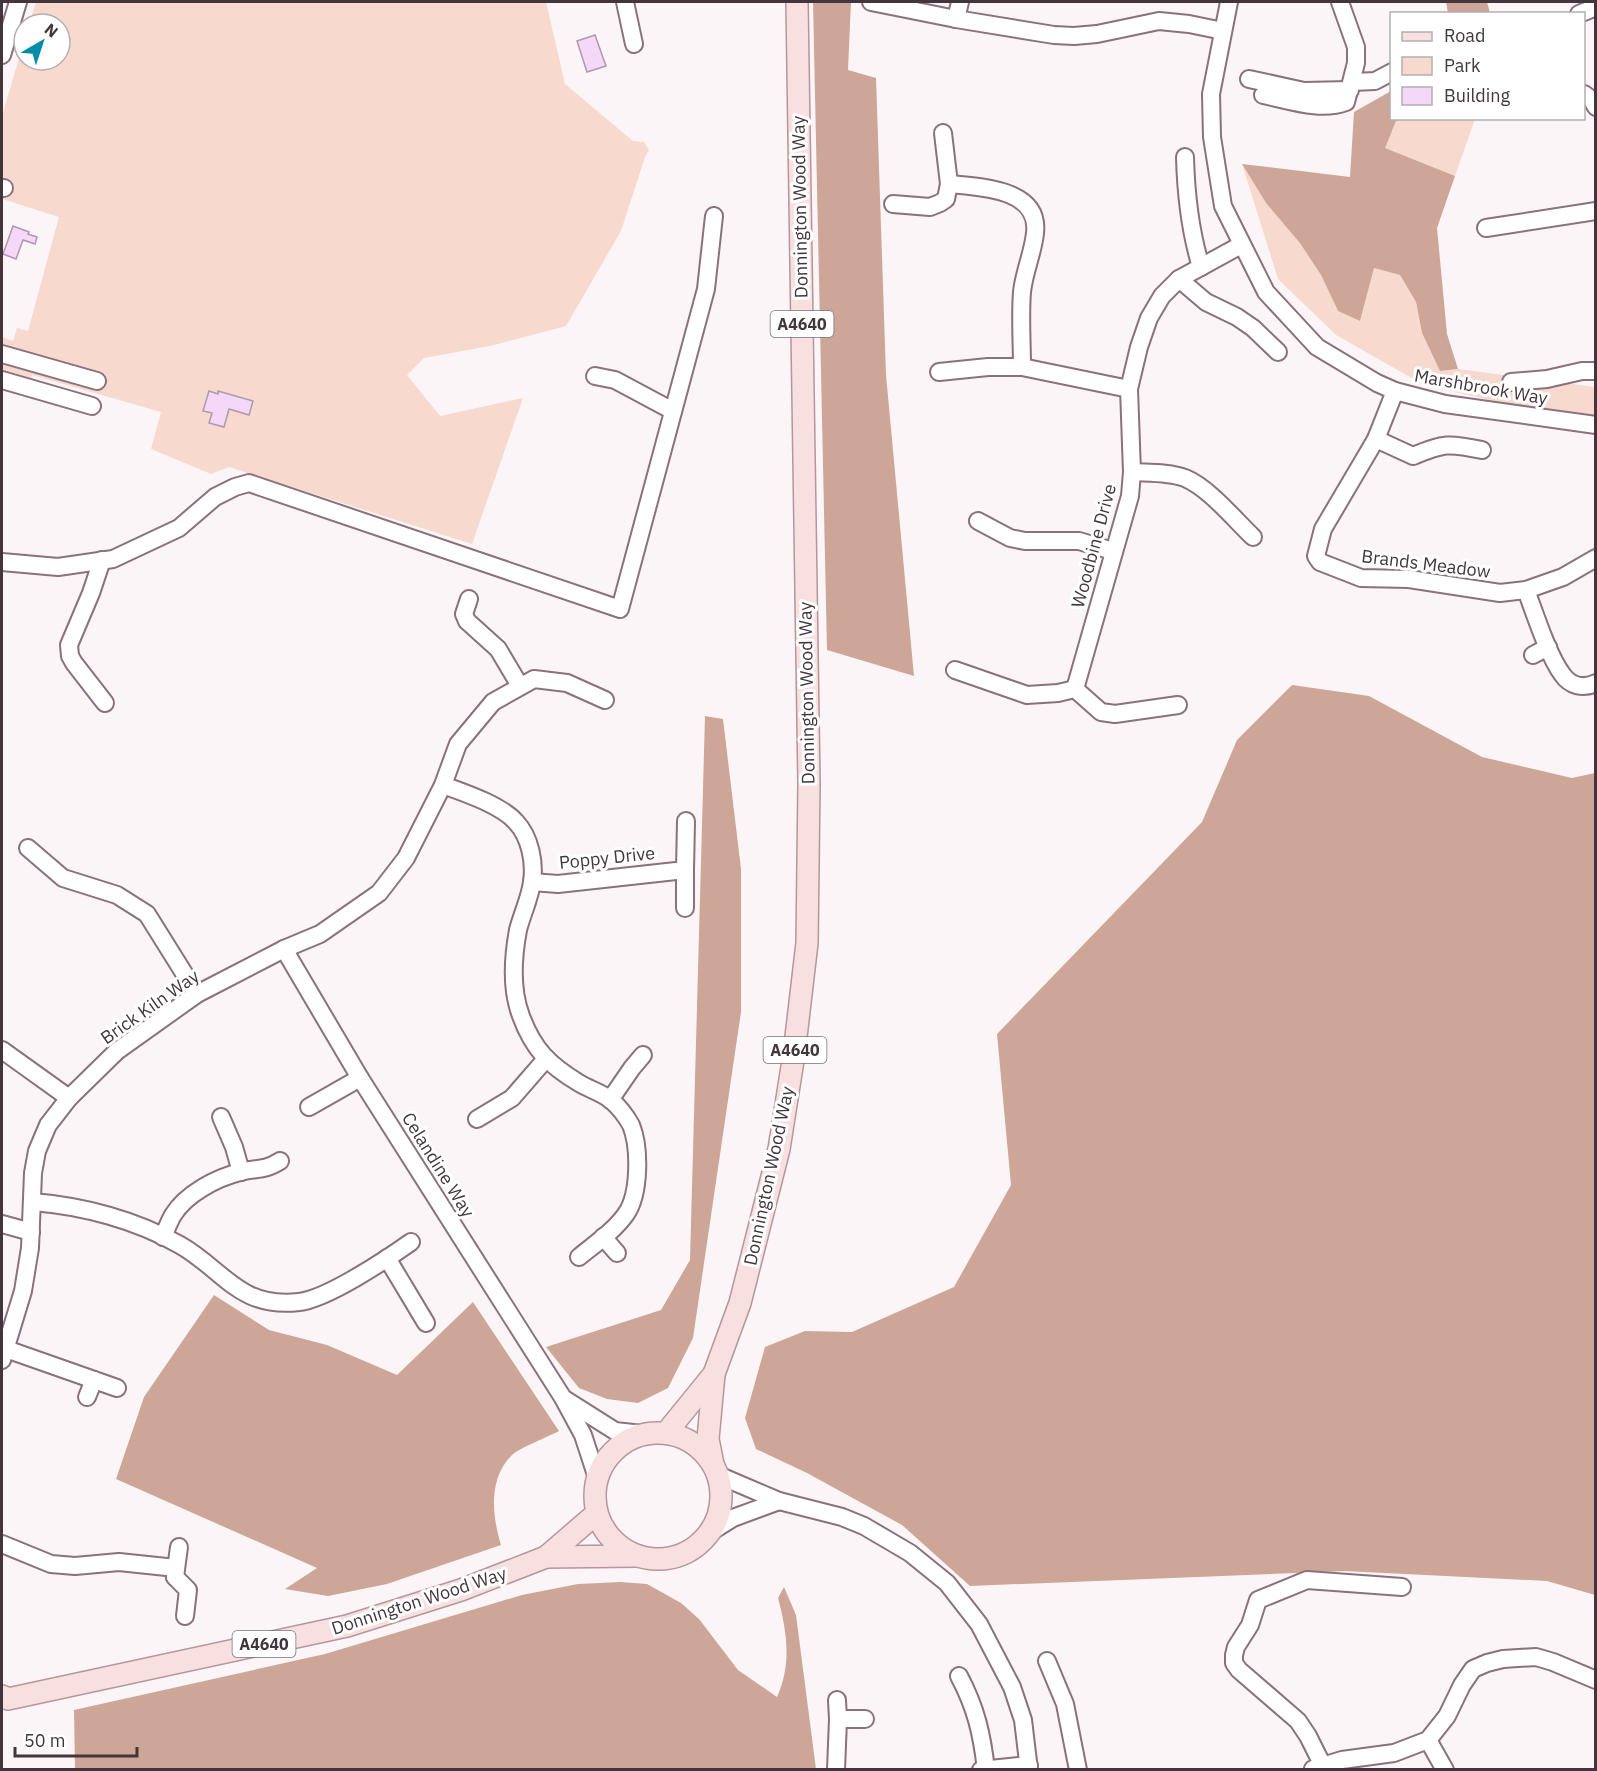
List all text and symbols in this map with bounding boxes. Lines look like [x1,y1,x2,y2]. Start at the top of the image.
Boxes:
north arrow [12,12,72,72]
legend [1390,12,1585,120]
text: N [41,19,62,42]
text: Road [1444,24,1485,47]
text: Park [1444,54,1481,77]
text: Building [1444,84,1511,107]
street label: Donnington Wood Way [786,115,813,299]
road number: A4640 [770,311,834,337]
street label: Marshbrook Way [1413,363,1550,410]
street label: Woodbine Drive [1066,481,1121,610]
street label: Brands Meadow [1360,544,1492,583]
street label: Donnington Wood Way [793,601,820,785]
street label: Poppy Drive [558,841,656,874]
street label: Brick Kiln Way [96,964,204,1049]
road number: A4640 [764,1037,826,1063]
street label: Donnington Wood Way [738,1084,799,1268]
street label: Celandine Way [397,1108,480,1221]
street label: Donnington Wood Way [328,1561,509,1640]
road number: A4640 [232,1631,296,1657]
scale bar [15,1720,136,1758]
text: 50 m [24,1729,66,1752]

